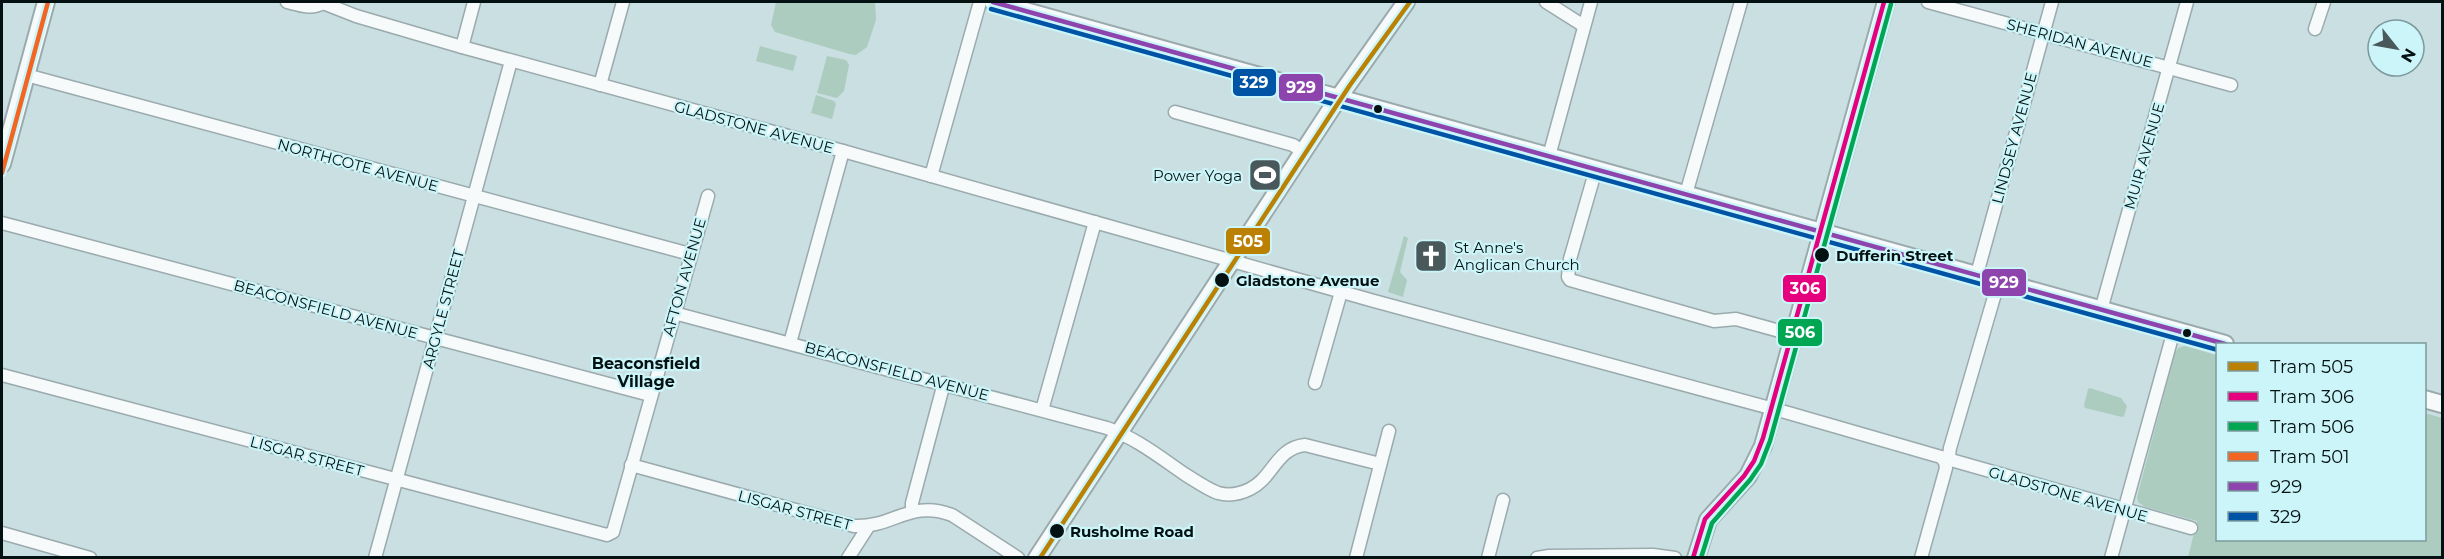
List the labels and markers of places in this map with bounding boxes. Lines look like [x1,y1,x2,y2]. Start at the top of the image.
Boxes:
unlabelled marker [1372,103,1384,115]
sports icon: Power Yoga [1247,157,1283,193]
place label: Power Yoga [1153,166,1242,185]
church icon: St Anne's Anglican Church [1413,238,1449,274]
place label: St Anne's Anglican Church [1454,238,1580,274]
marker: Dufferin Street [1813,246,1831,264]
place label: Dufferin Street [1836,246,1954,265]
marker: Gladstone Avenue [1213,271,1231,289]
place label: Gladstone Avenue [1236,271,1379,290]
unlabelled marker [2181,327,2193,339]
marker: Rusholme Road [1048,522,1066,540]
place label: Rusholme Road [1070,522,1194,541]

